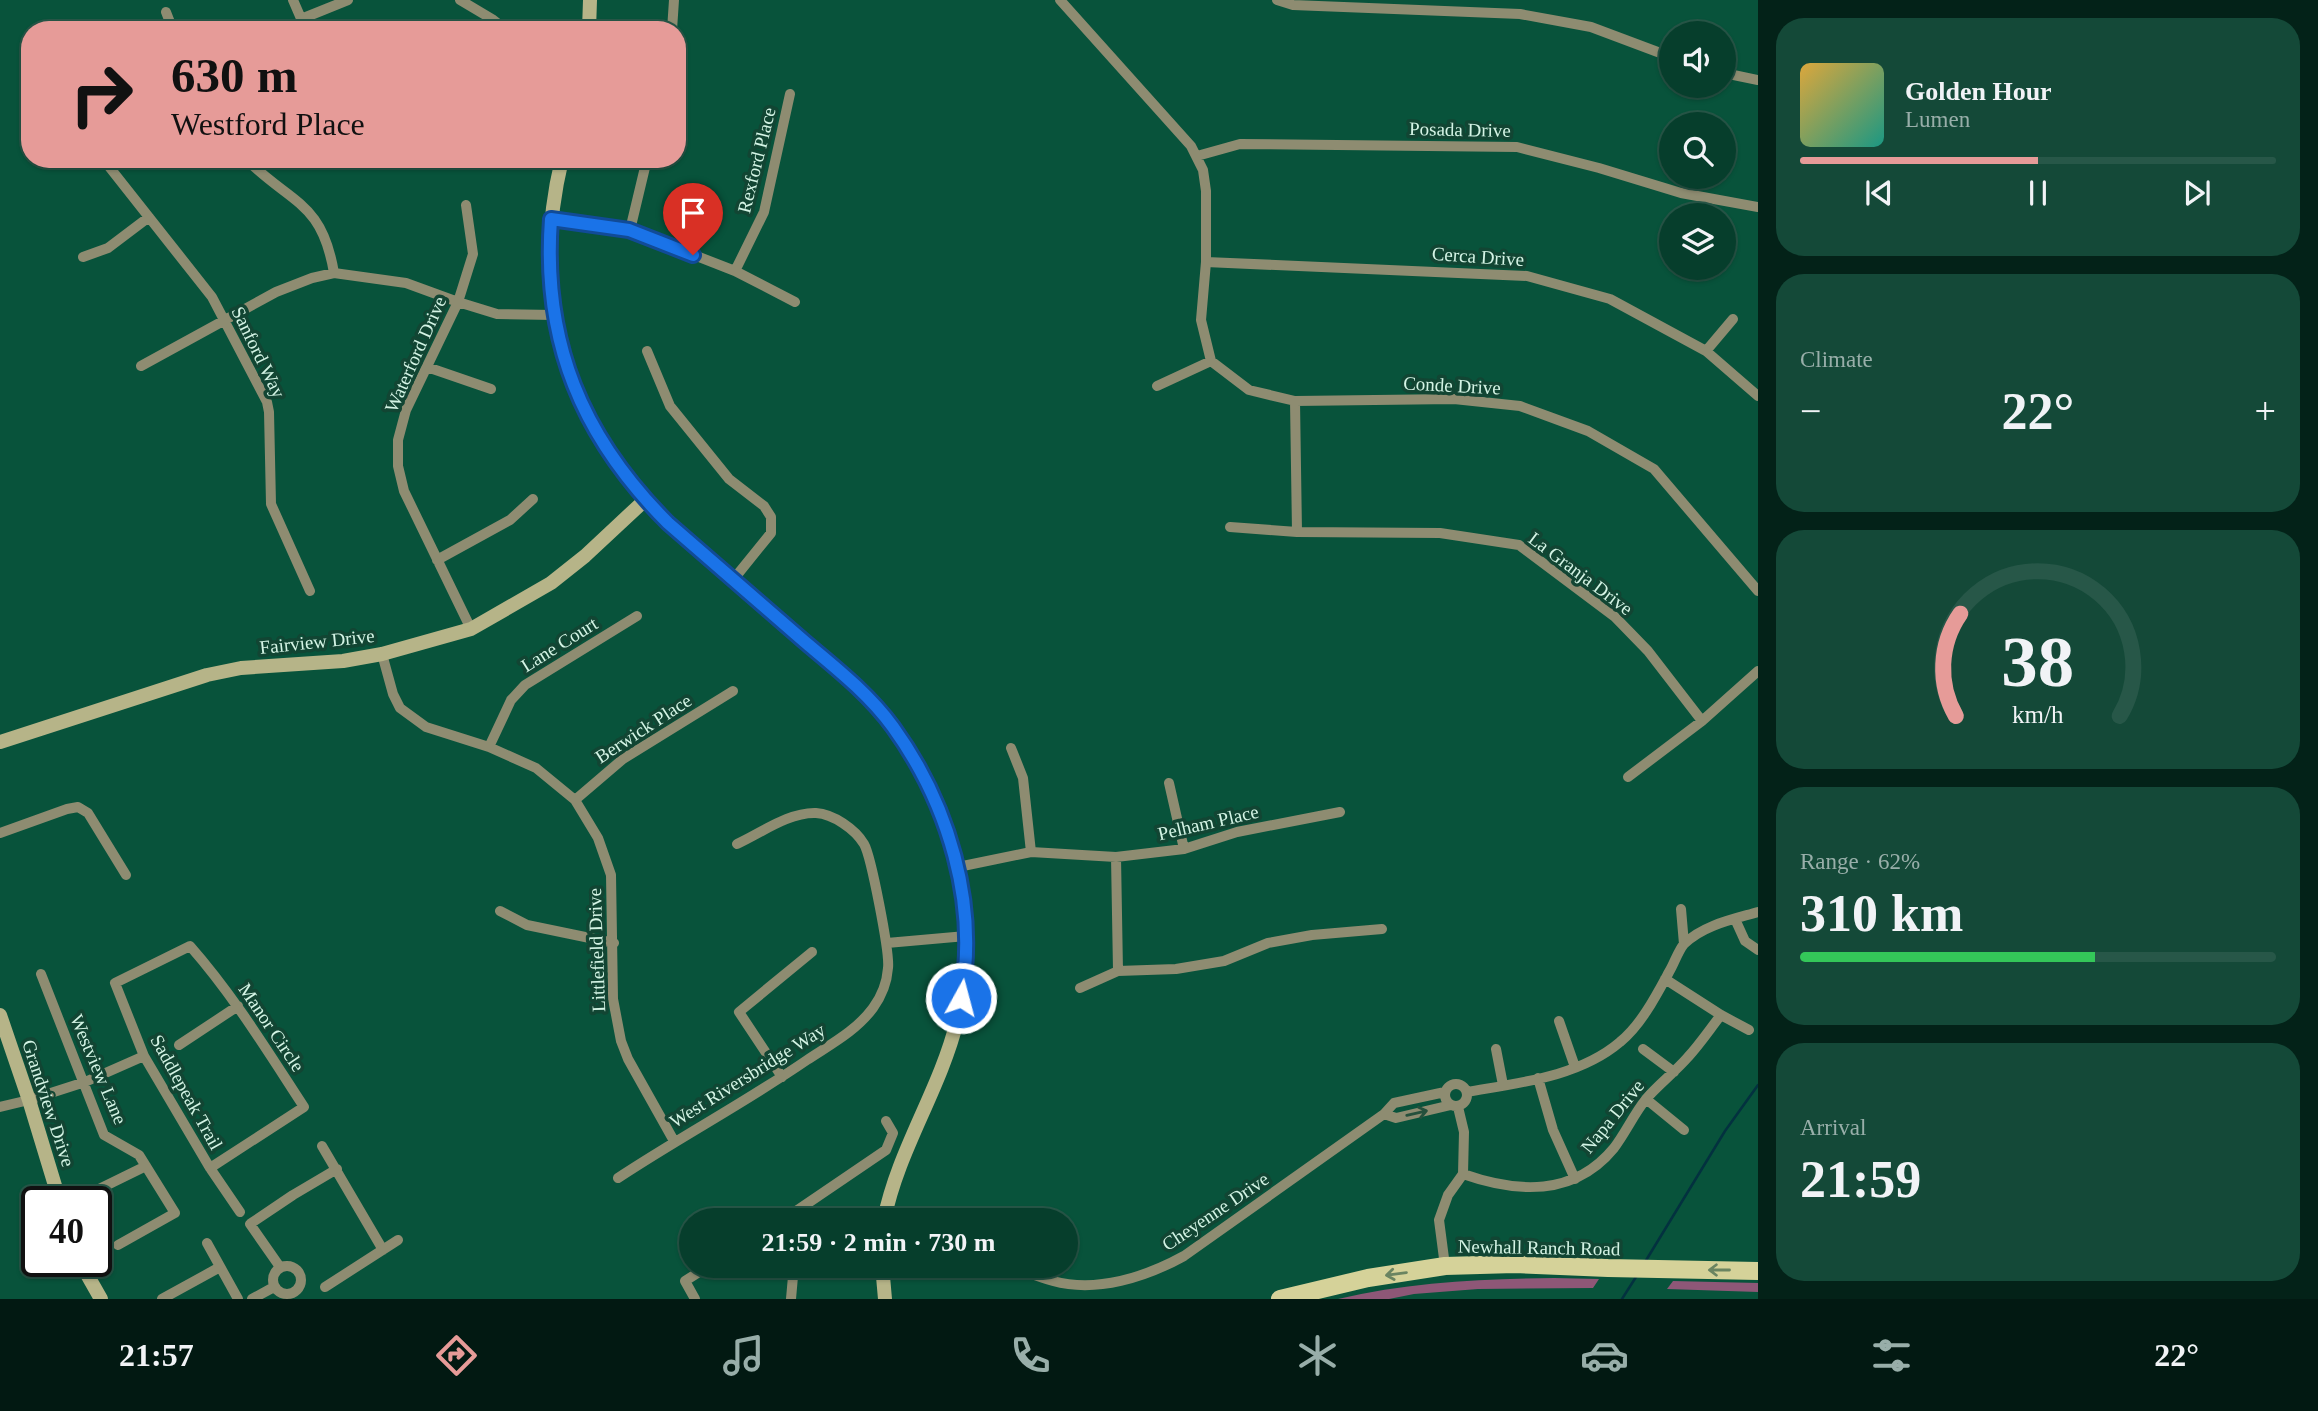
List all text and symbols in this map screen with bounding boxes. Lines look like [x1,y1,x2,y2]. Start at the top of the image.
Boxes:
map controls [1659,21,1736,280]
button: sound [1659,21,1736,98]
text: 630 m [171,48,298,103]
icon: right [56,49,147,140]
text: Golden Hour [1905,77,2052,106]
street label: Rexford Place [733,105,780,215]
text: Westford Place [171,106,365,142]
text: Lumen [1905,107,1970,132]
button: search [1659,112,1736,189]
street label: Posada Drive [1409,118,1511,141]
icon: previous [1860,174,1898,212]
icon: pause [2019,174,2057,212]
icon: next [2178,174,2216,212]
pin [663,183,723,255]
icon: arrive [674,194,712,232]
button: layers [1659,203,1736,280]
street label: Cerca Drive [1431,243,1525,270]
street label: Waterford Drive [381,293,450,415]
street label: Sanford Way [227,303,290,402]
text: Climate [1800,347,1873,372]
street label: Conde Drive [1403,372,1501,399]
text: 22° [2002,383,2074,440]
text: − [1800,390,1821,432]
text: + [2255,390,2276,432]
street label: La Granja Drive [1525,528,1637,619]
street label: Lane Court [517,612,602,676]
text: 38 [2002,621,2074,702]
street label: Fairview Drive [258,625,376,658]
street label: Berwick Place [591,690,695,767]
text: km/h [2012,700,2064,727]
street label: Pelham Place [1156,801,1261,844]
text: Range · 62% [1800,849,1920,874]
text: 310 km [1800,885,1963,942]
street label: Littlefield Drive [584,888,609,1012]
position arrow [924,961,998,1035]
street label: Manor Circle [234,979,309,1075]
street label: Westview Lane [66,1011,131,1127]
street label: West Riversbridge Way [666,1019,829,1132]
street label: Saddlepeak Trail [146,1031,227,1153]
street label: Grandview Drive [18,1037,79,1169]
street label: Napa Drive [1577,1075,1648,1157]
one-way arrow [1405,1106,1428,1119]
text: Arrival [1800,1115,1866,1140]
text: 21:59 [1800,1151,1921,1208]
street label: Cheyenne Drive [1158,1168,1273,1255]
speed limit sign: 40 [21,1186,112,1277]
text: 21:59 · 2 min · 730 m [762,1228,996,1257]
street label: Newhall Ranch Road [1458,1236,1621,1259]
one-way arrow [1708,1263,1731,1277]
one-way arrow [1385,1268,1408,1281]
icon: directions [432,1331,481,1380]
icon: music [719,1331,768,1380]
icon: phone [1006,1331,1055,1380]
icon: climate [1293,1331,1342,1380]
icon: car [1580,1331,1629,1380]
icon: filters [1867,1331,1916,1380]
text: 21:57 [119,1337,194,1373]
text: 22° [2154,1337,2199,1373]

